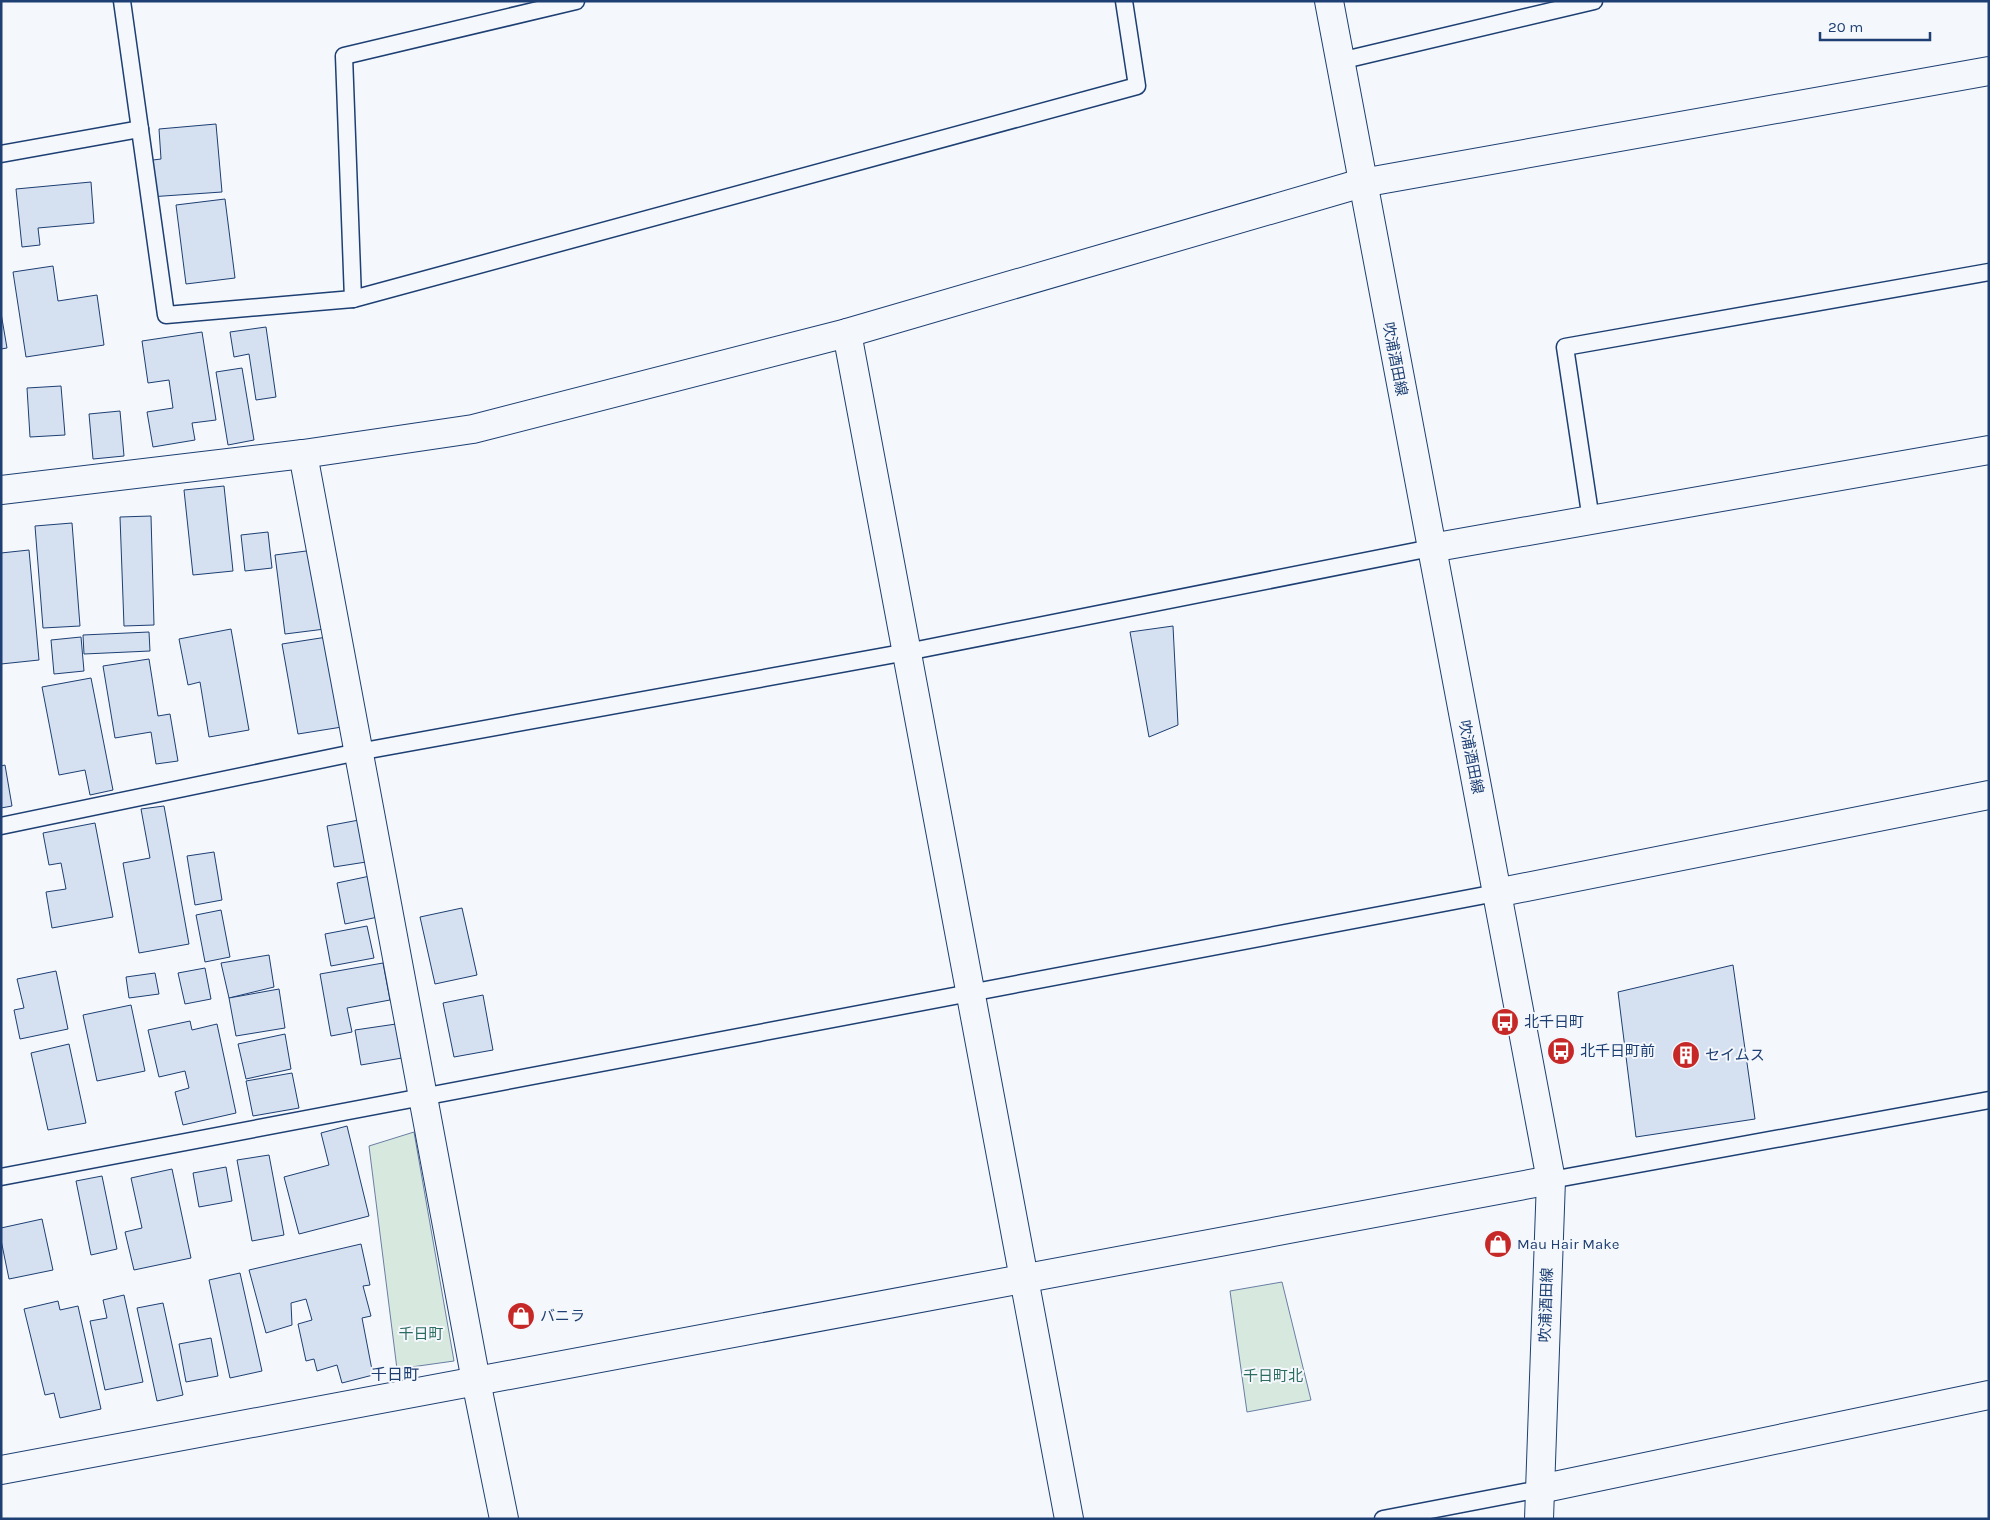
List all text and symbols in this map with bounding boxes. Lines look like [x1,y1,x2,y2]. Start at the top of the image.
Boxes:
scale bar [1820,10,1930,42]
text: 20 m [1828,18,1863,36]
street label: 吹浦酒田線 [1379,320,1411,398]
street label: 吹浦酒田線 [1455,718,1487,796]
bus stop icon: 北千日町 [1490,1007,1520,1037]
place label: 北千日町 [1524,1013,1584,1031]
bus stop icon: 北千日町前 [1546,1036,1576,1066]
building icon: セイムス [1671,1040,1701,1070]
place label: 北千日町前 [1580,1042,1655,1060]
place label: セイムス [1705,1046,1765,1064]
shop icon: Mau Hair Make [1483,1229,1513,1259]
place label: Mau Hair Make [1517,1235,1619,1253]
street label: 吹浦酒田線 [1536,1267,1556,1343]
shop icon: バニラ [506,1301,536,1331]
place label: バニラ [540,1307,585,1325]
park label: 千日町 [398,1325,444,1343]
district label: 千日町 [371,1365,419,1384]
park label: 千日町北 [1243,1367,1303,1385]

